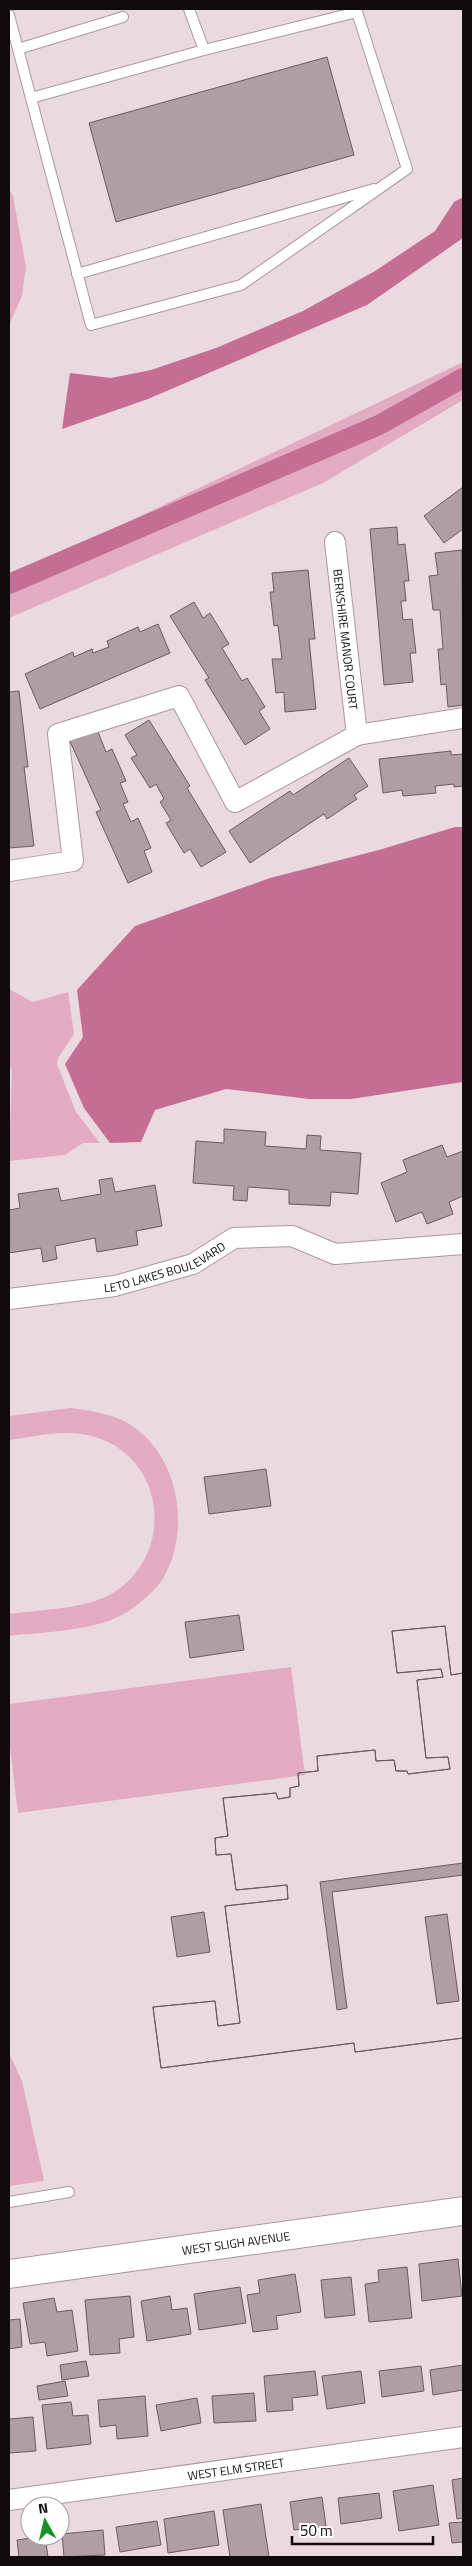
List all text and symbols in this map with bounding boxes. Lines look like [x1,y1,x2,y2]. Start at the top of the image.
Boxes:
street label: BERKSHIRE MANOR COURT [329,568,364,711]
street label: LETO LAKES BOULEVARD [103,1236,229,1297]
street label: WEST SLIGH AVENUE [181,2226,291,2259]
street label: WEST ELM STREET [186,2452,286,2485]
north arrow [20,2496,70,2546]
text: N [37,2497,49,2519]
scale bar [292,2514,433,2546]
text: 50 m [300,2519,333,2542]

